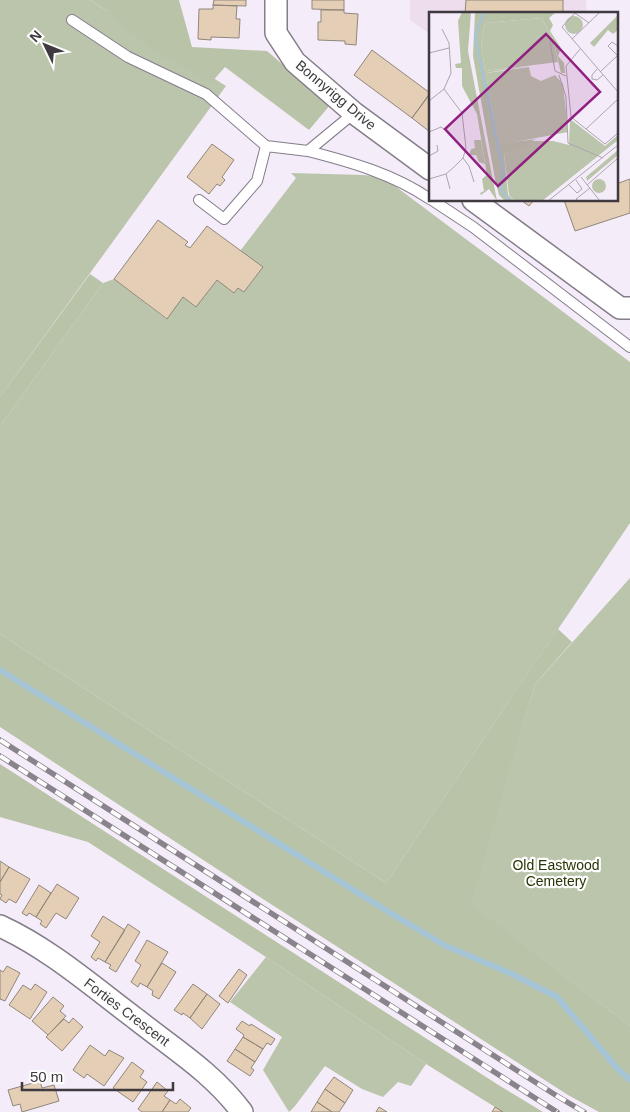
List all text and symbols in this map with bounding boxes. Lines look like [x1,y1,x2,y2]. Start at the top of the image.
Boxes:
inset map [429,12,618,201]
north arrow [20,20,70,70]
text: N [26,27,45,45]
street label: Bonnyrigg Drive [293,57,379,133]
park label: Old Eastwood Cemetery [512,857,600,889]
street label: Forties Crescent [81,975,173,1049]
scale bar [22,1060,174,1092]
text: 50 m [30,1068,63,1085]

